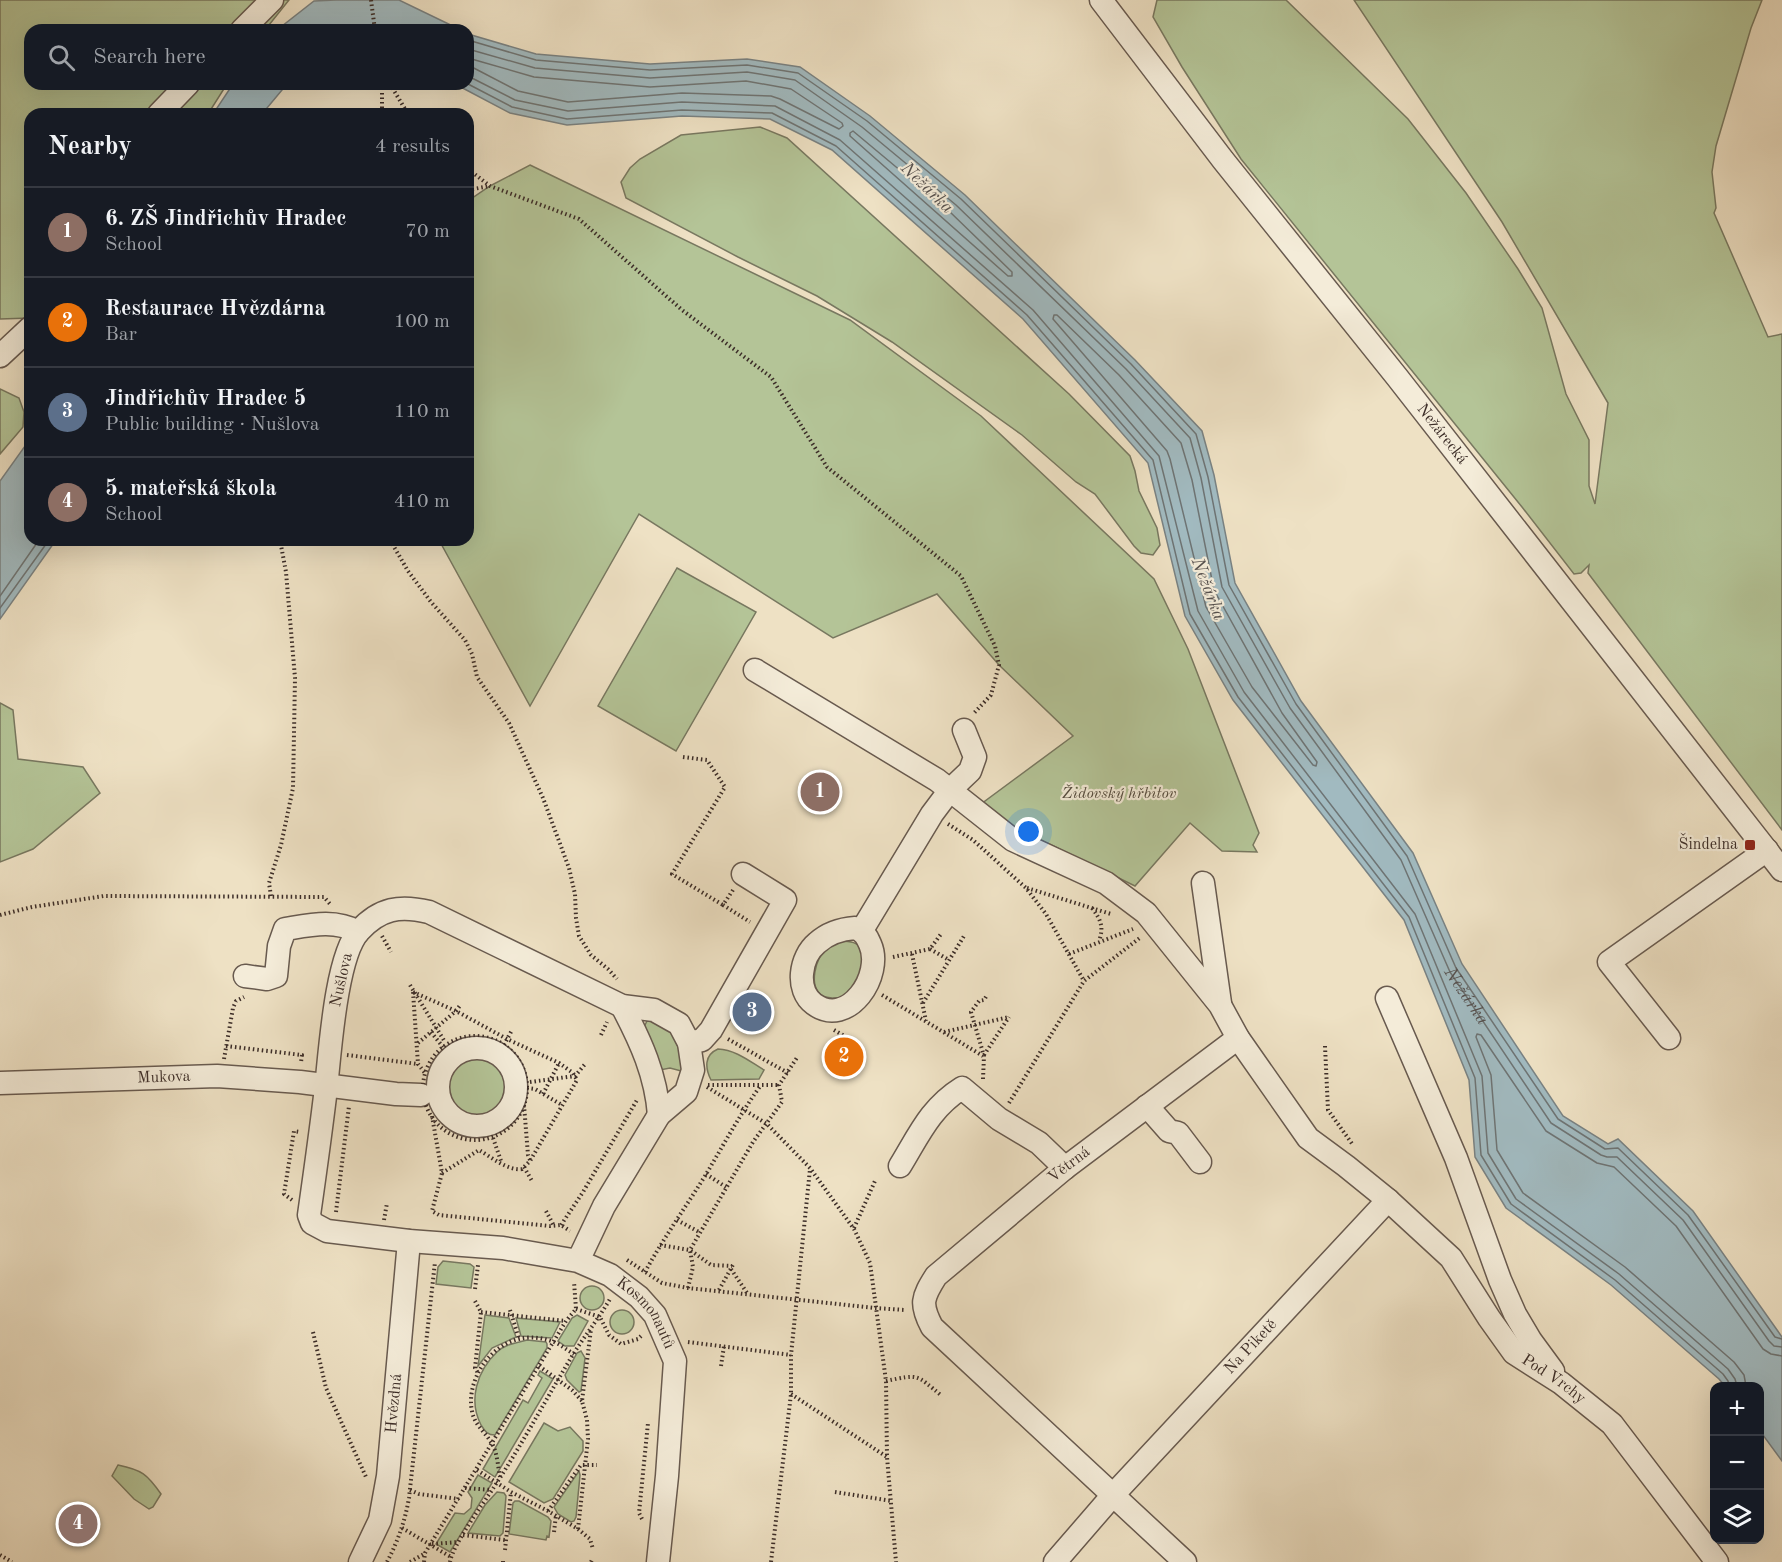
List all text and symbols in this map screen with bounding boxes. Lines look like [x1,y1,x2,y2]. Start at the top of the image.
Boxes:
search box [24,24,474,90]
icon: search [45,41,78,74]
text: Search here [93,46,206,68]
text: Nearby [48,134,132,160]
text: 4 results [375,137,450,157]
water label: Nežárka [897,158,957,217]
text: 6. ZŠ Jindřichův Hradec [105,208,347,230]
text: 1 [62,222,73,242]
text: 70 m [405,222,450,242]
text: School [105,235,162,255]
text: Restaurace Hvězdárna [105,298,326,320]
text: 2 [62,312,73,332]
text: 100 m [394,312,450,332]
text: Bar [105,325,137,345]
text: Jindřichův Hradec 5 [105,388,306,410]
street label: Nežárecká [1413,401,1470,468]
text: 3 [62,402,73,422]
text: 110 m [394,402,450,422]
text: Public building · Nušlova [105,415,320,435]
text: 5. mateřská škola [105,478,277,500]
text: 4 [62,492,73,512]
text: 410 m [394,492,450,512]
text: School [105,505,162,525]
water label: Nežárka [1188,554,1228,623]
pin: 1 [800,770,840,814]
park label: Židovský hřbitov [1062,784,1177,802]
your location [1014,817,1043,846]
place label: Šindelna [1679,832,1738,853]
marker: Šindelna [1743,838,1757,852]
street label: Nušlova [328,951,356,1009]
water label: Nežárka [1440,963,1492,1029]
pin: 3 [732,990,771,1034]
pin: 2 [824,1034,864,1080]
street label: Mukova [137,1069,191,1087]
street label: Větrná [1045,1144,1093,1186]
street label: Kosmonautů [613,1275,677,1352]
street label: Na Piketě [1222,1316,1280,1378]
street label: Pod Vrchy [1519,1352,1589,1408]
street label: Hvězdná [384,1373,405,1434]
map controls [1710,1382,1764,1544]
button: + [1710,1382,1764,1436]
button: − [1710,1436,1764,1490]
button: layers [1710,1490,1764,1544]
pin: 4 [58,1502,98,1546]

